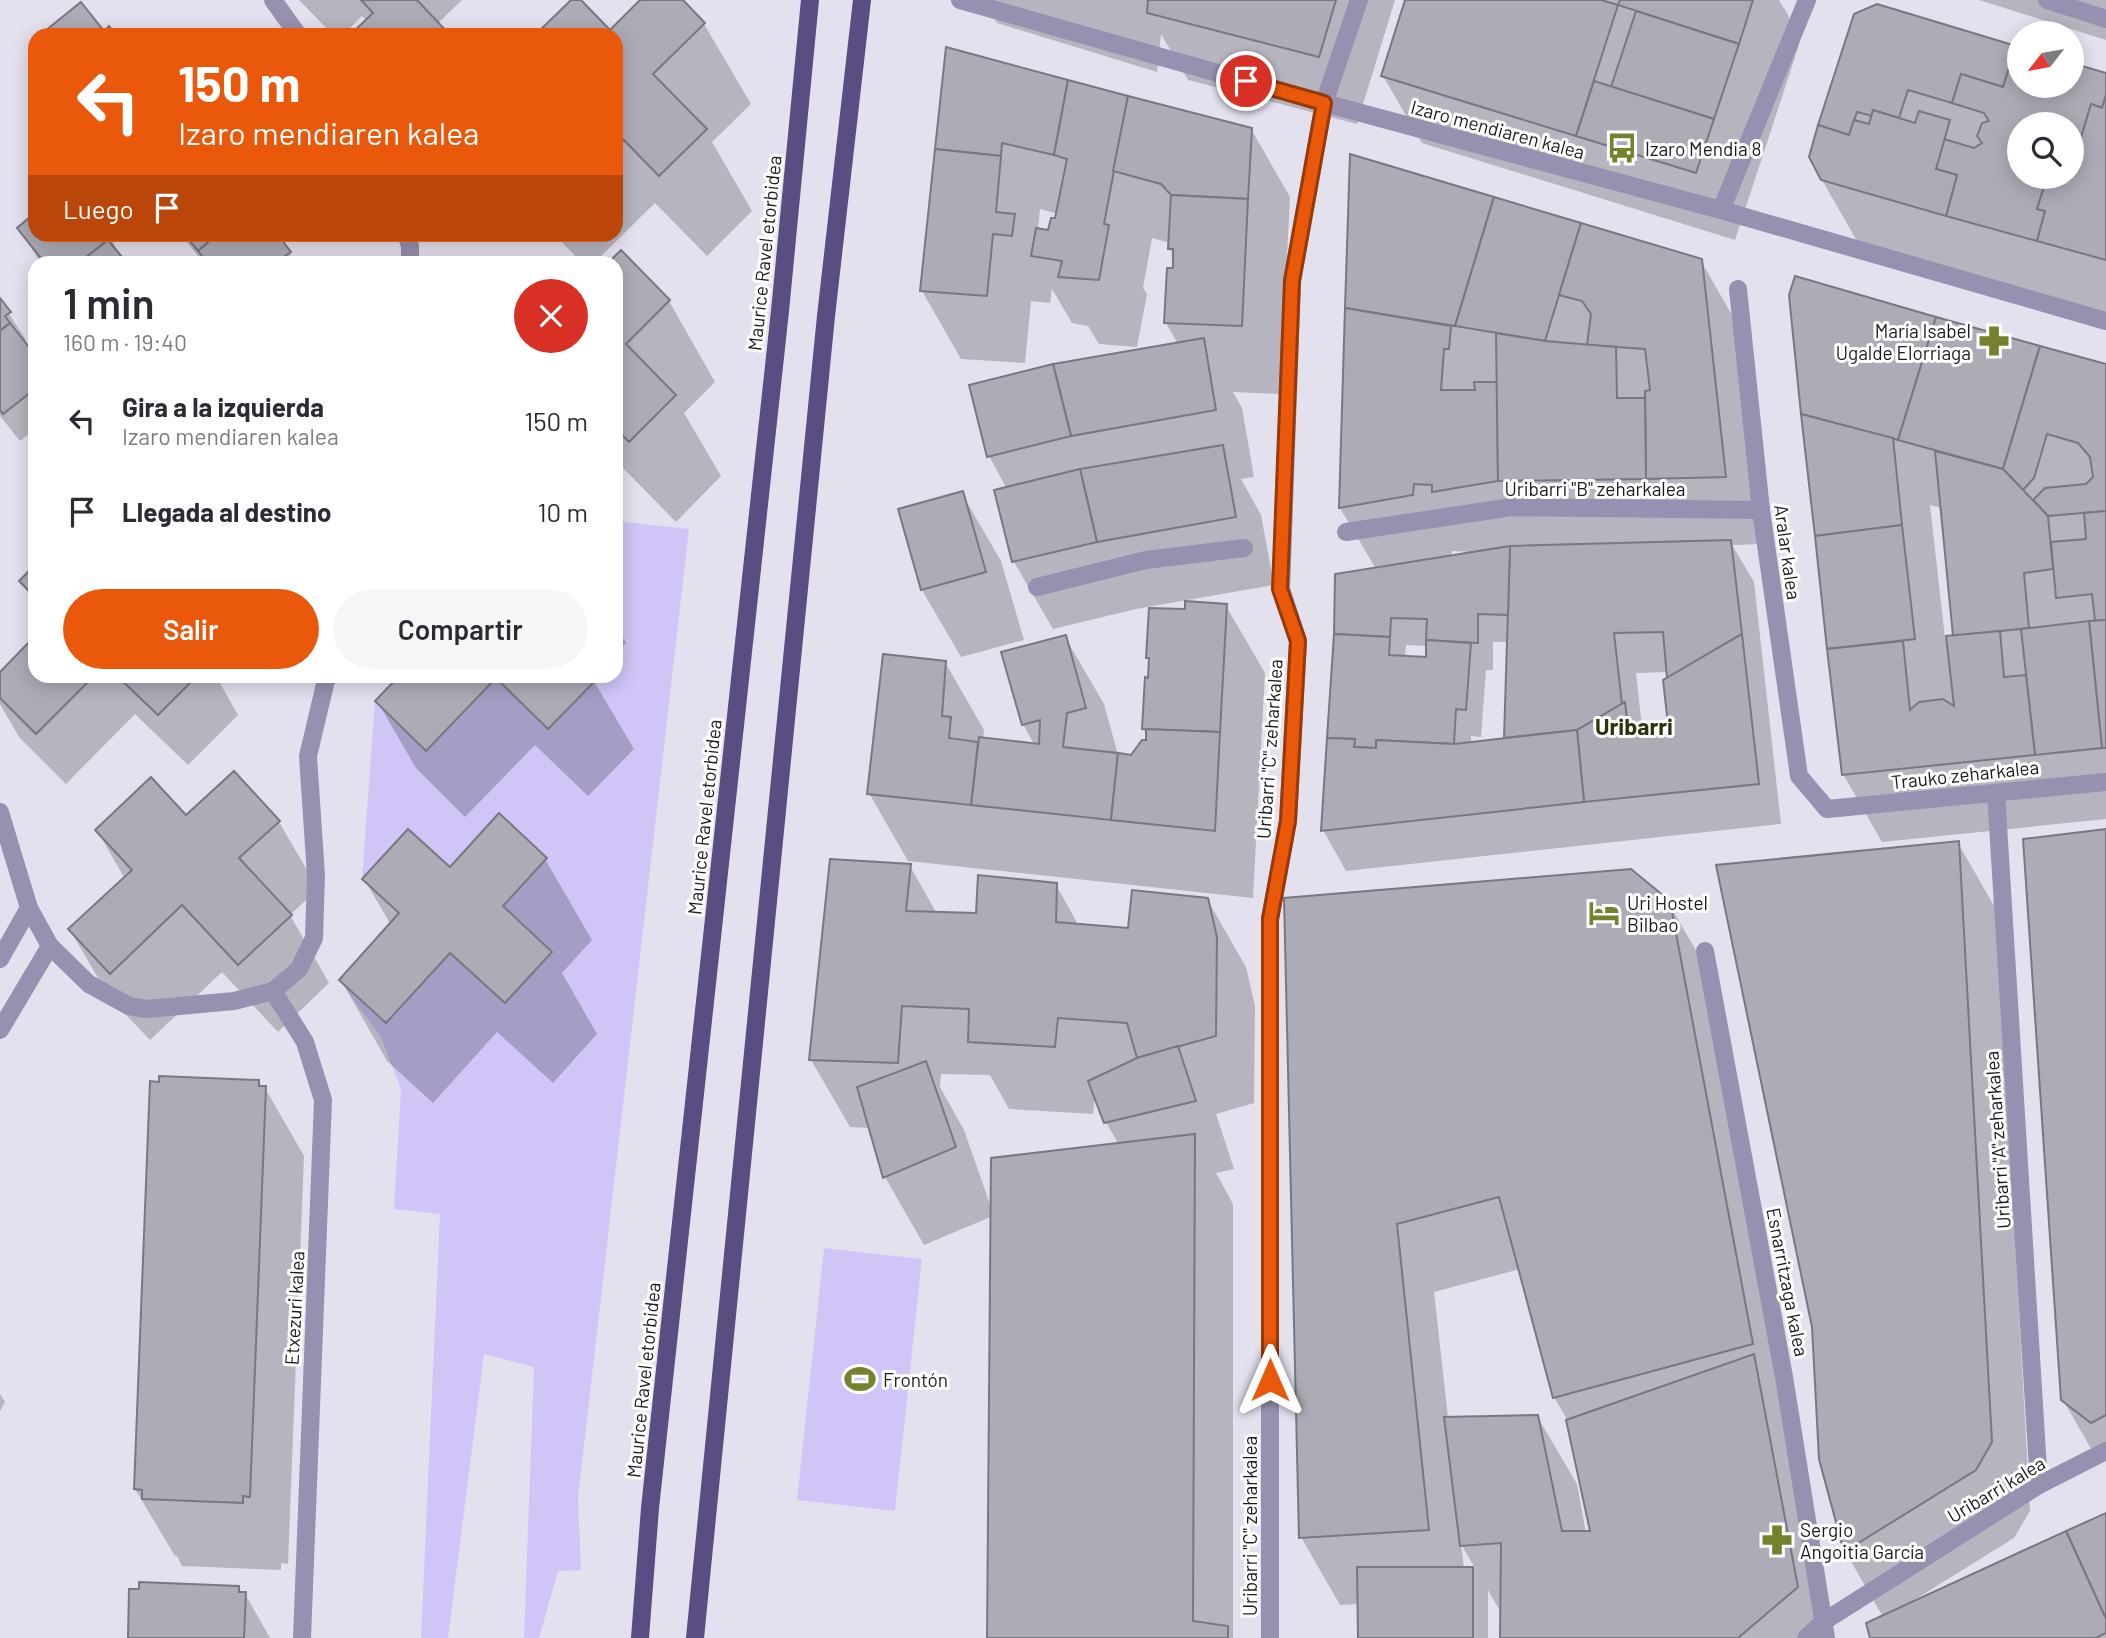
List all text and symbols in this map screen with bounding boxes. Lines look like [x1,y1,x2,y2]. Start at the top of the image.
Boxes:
north arrow [2007,21,2084,98]
map controls [2007,21,2084,189]
pin [1216,51,1276,111]
text: 150 m [178,53,300,112]
icon: left [63,56,154,147]
icon: arrive [1227,62,1265,100]
street label: Izaro mendiaren kalea [1409,95,1587,163]
button: search [2007,112,2084,189]
text: Izaro mendiaren kalea [178,113,479,151]
bus stop icon: Izaro Mendia 8 [1605,131,1639,165]
place label: Izaro Mendia 8 [1645,137,1762,160]
street label: Maurice Ravel etorbidea [742,154,786,352]
icon: arrive [148,189,186,227]
text: Luego [63,193,134,224]
text: 1 min [63,277,155,327]
button: close [514,279,588,353]
place label: María Isabel Ugalde Elorriaga [1836,319,1971,364]
pharmacy icon: María Isabel Ugalde Elorriaga [1977,324,2011,358]
text: 160 m · 19:40 [63,328,187,356]
text: Gira a la izquierda [122,391,324,422]
icon: left [63,402,101,440]
text: 150 m [524,405,588,436]
text: Izaro mendiaren kalea [122,422,339,450]
street label: Uribarri "B" zeharkalea [1505,477,1685,500]
icon: arrive [63,493,101,531]
text: Llegada al destino [122,496,331,527]
text: 10 m [538,496,588,527]
street label: Aralar kalea [1770,503,1806,601]
button: Salir [63,589,319,669]
button: Compartir [333,589,588,669]
street label: Uribarri "C" zeharkalea [1251,658,1287,840]
district label: Uribarri [1595,712,1673,740]
street label: Maurice Ravel etorbidea [682,718,726,916]
street label: Trauko zeharkalea [1890,755,2040,793]
place label: Uri Hostel Bilbao [1627,891,1708,936]
hotel icon: Uri Hostel Bilbao [1587,896,1621,930]
street label: Uribarri "A" zeharkalea [1979,1050,2015,1230]
street label: Esnarritzaga kalea [1762,1206,1814,1358]
street label: Etxezuri kalea [280,1250,308,1366]
street label: Maurice Ravel etorbidea [621,1281,665,1479]
position arrow [1233,1343,1307,1417]
sports icon: Frontón [843,1362,877,1396]
place label: Frontón [883,1368,948,1391]
street label: Uribarri "C" zeharkalea [1238,1436,1261,1616]
street label: Uribarri kalea [1943,1451,2049,1527]
place label: Sergio Angoitia García [1800,1518,1924,1563]
pharmacy icon: Sergio Angoitia García [1760,1523,1794,1557]

